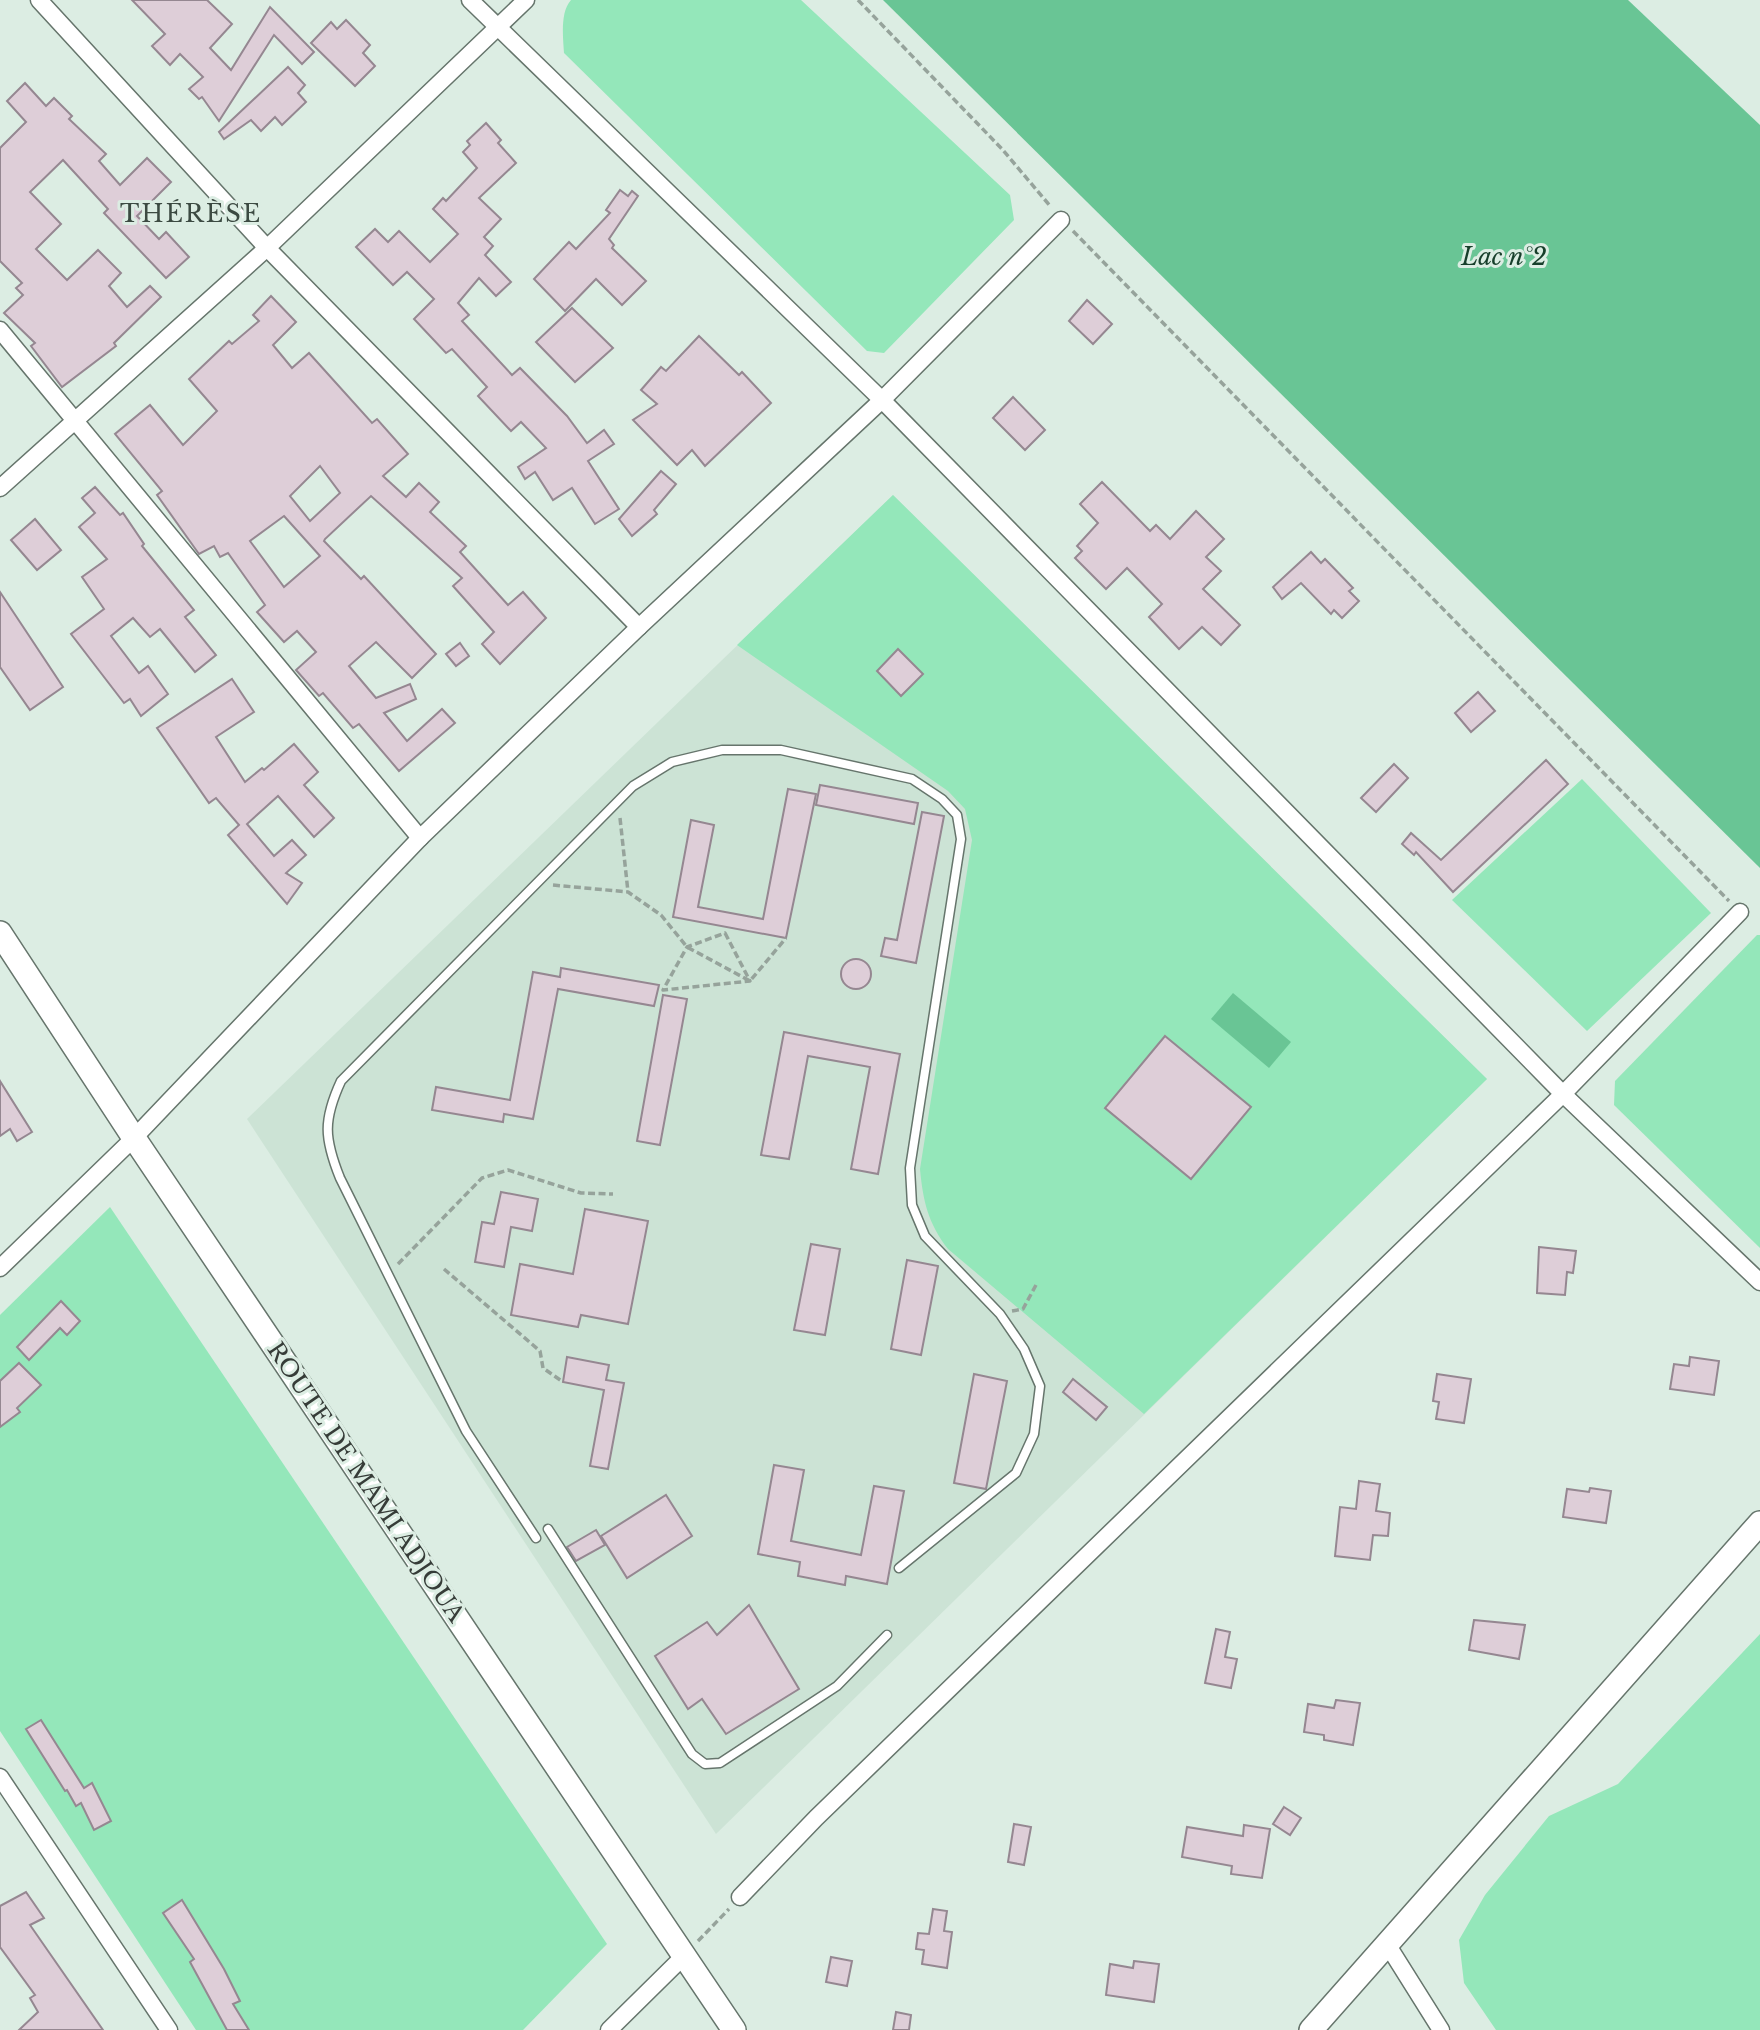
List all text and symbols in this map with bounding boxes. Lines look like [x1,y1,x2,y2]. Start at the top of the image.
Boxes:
district label: THÉRÈSE [120,199,262,228]
water label: Lac n°2 [1460,242,1547,271]
street label: ROUTE DE MAMI ADJOUA [262,1337,471,1628]

